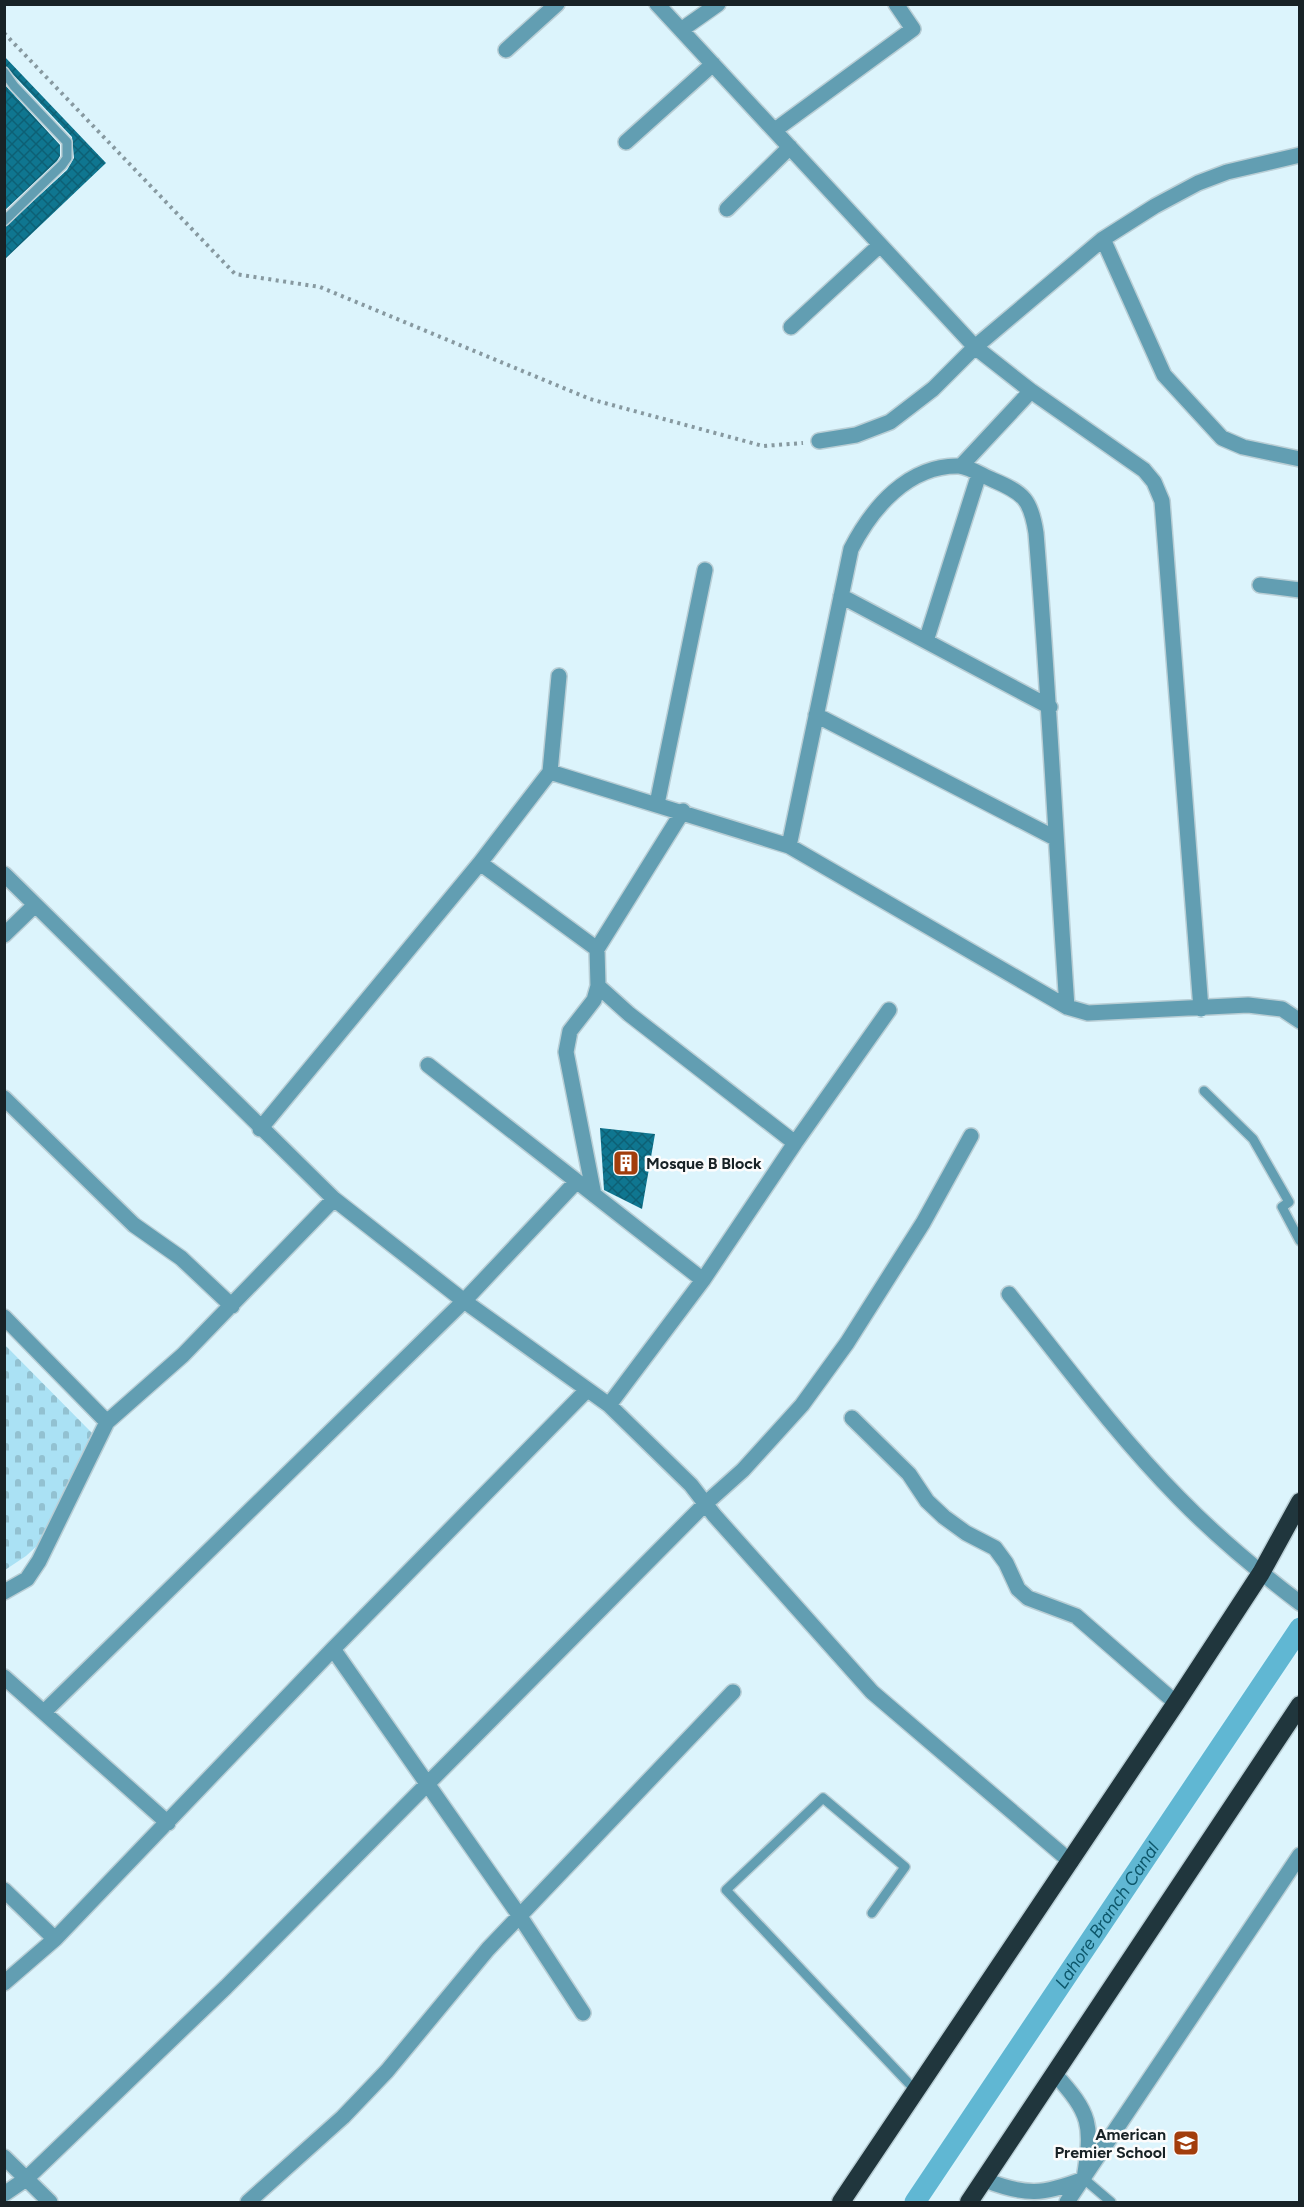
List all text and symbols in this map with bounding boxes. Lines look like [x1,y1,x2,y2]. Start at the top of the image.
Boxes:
building icon: Mosque B Block [611,1148,641,1178]
place label: Mosque B Block [646,1154,762,1173]
water label: Lahore Branch Canal [1050,1837,1165,1993]
place label: American Premier School [1054,2125,1166,2162]
school or university icon: American Premier School [1171,2128,1201,2158]

